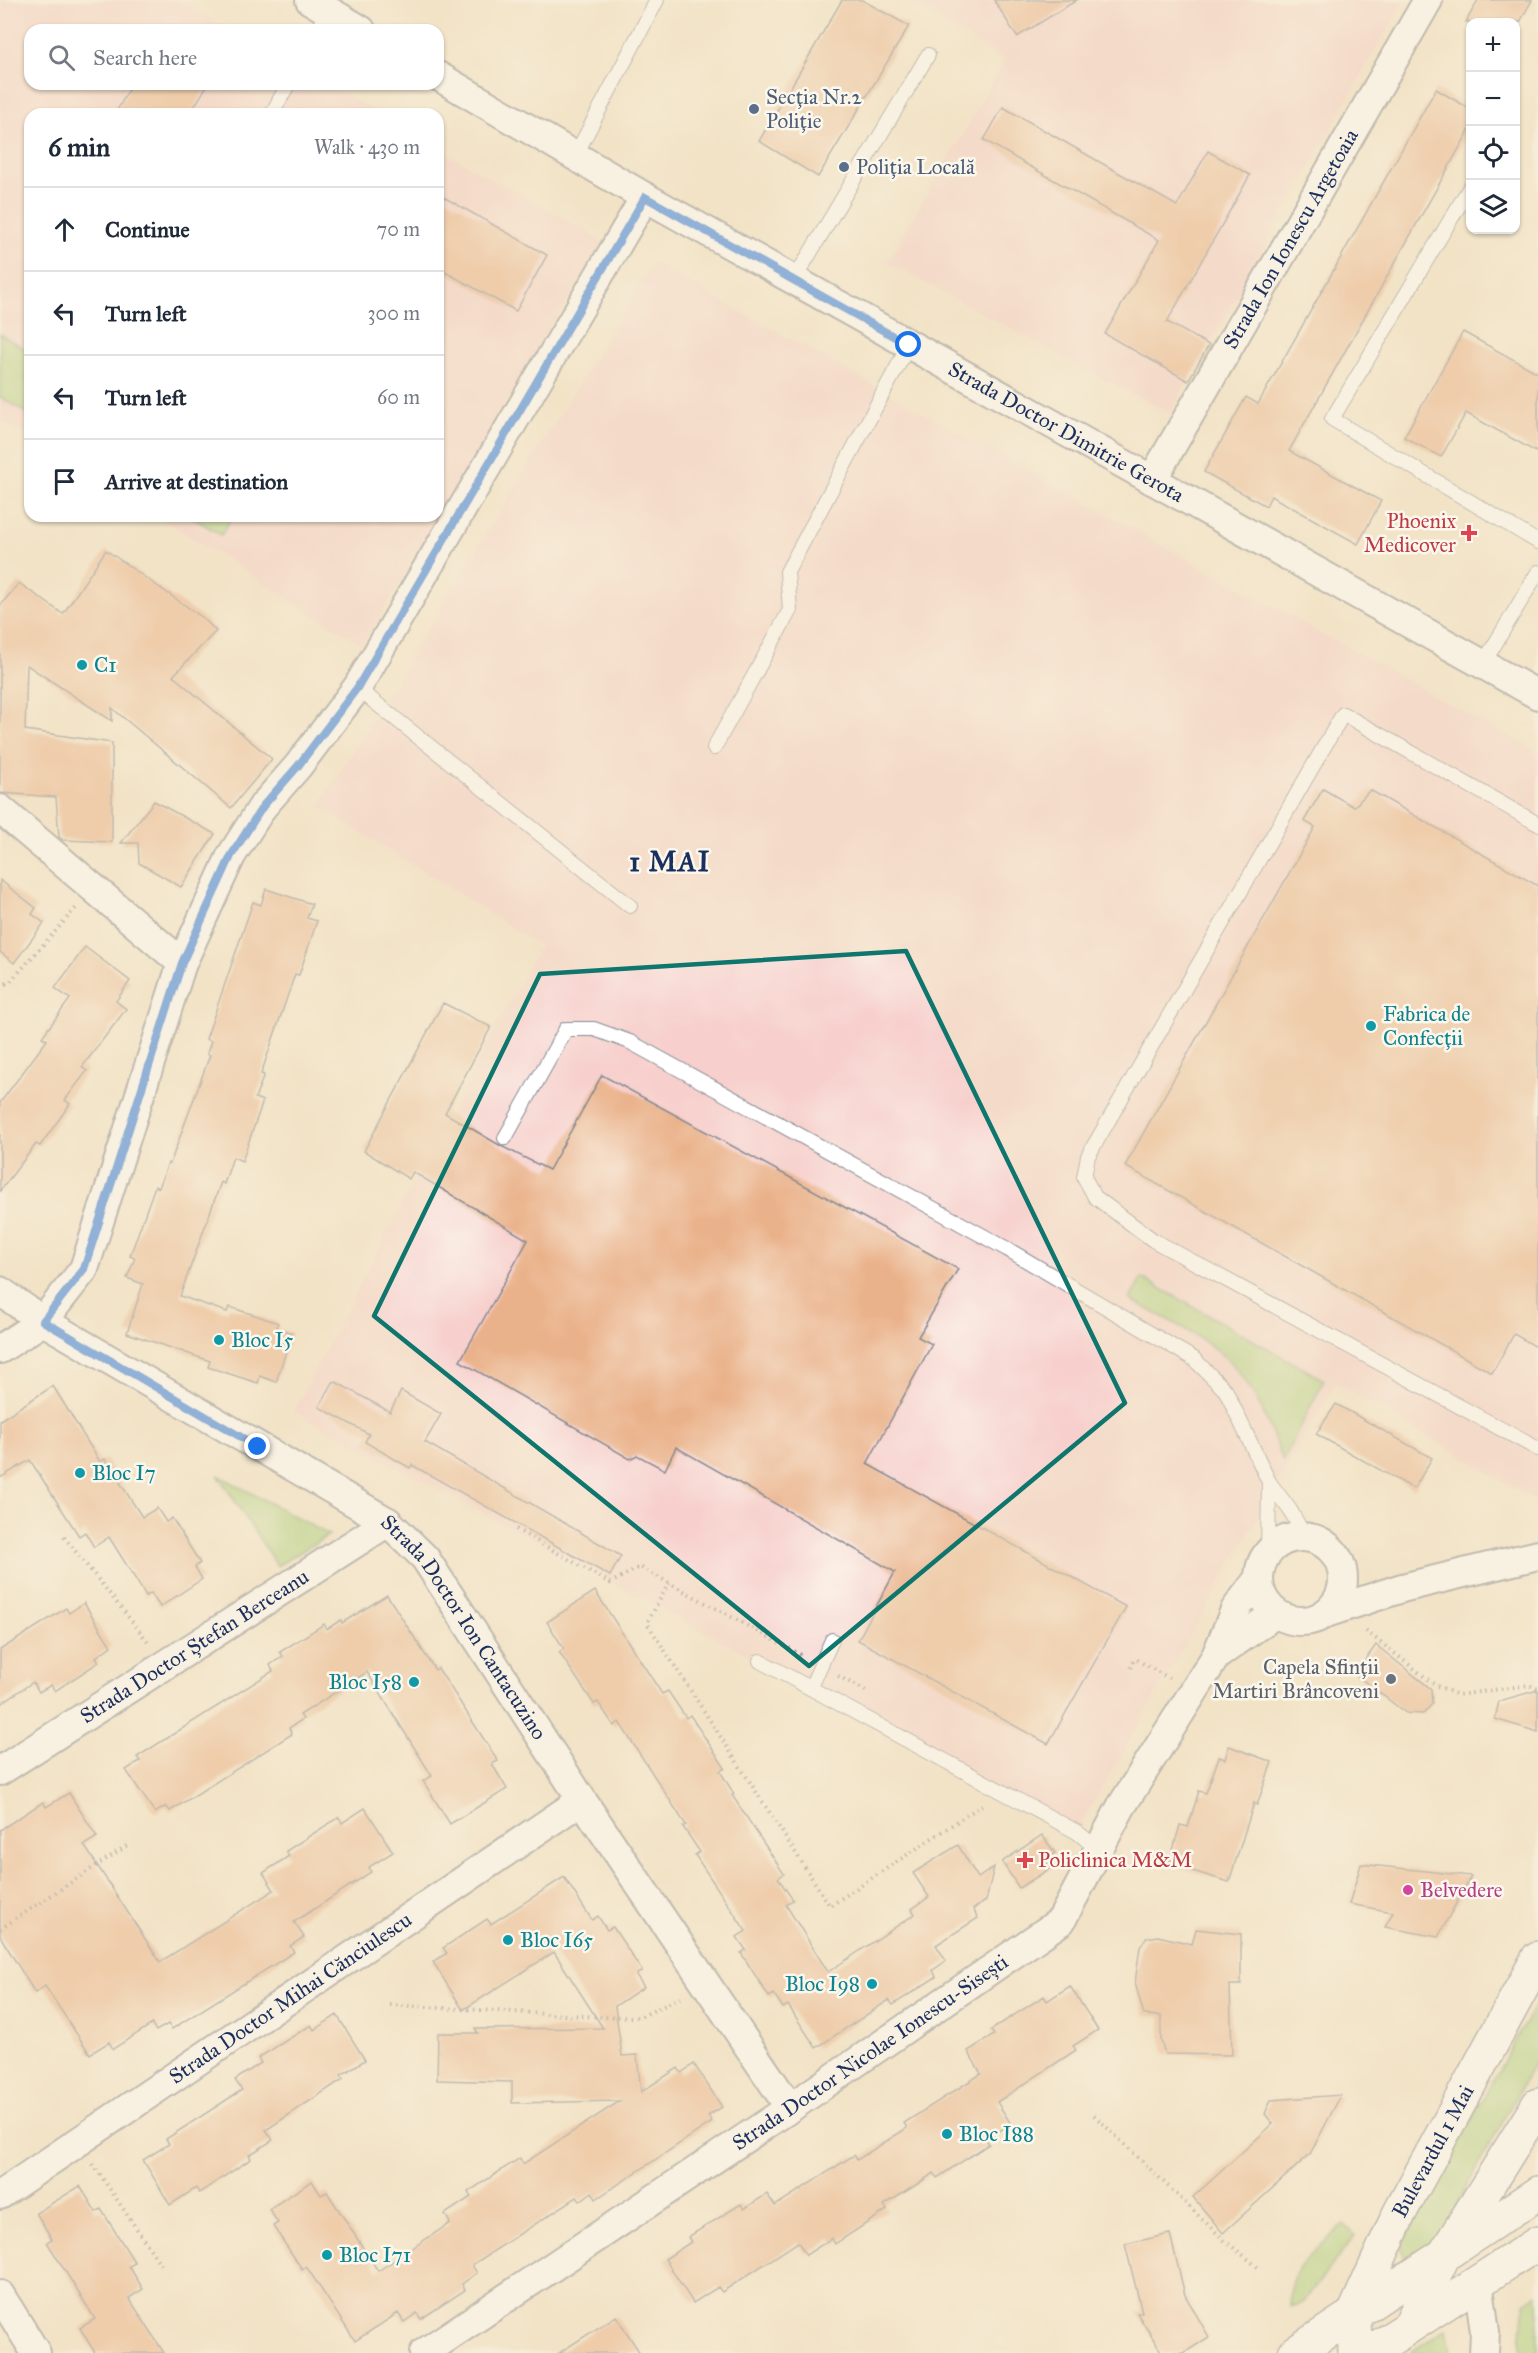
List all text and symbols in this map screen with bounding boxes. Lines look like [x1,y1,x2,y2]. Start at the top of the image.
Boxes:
map controls [1466,18,1520,234]
button: + [1466,18,1520,72]
search box [24,24,444,90]
icon: search [45,41,78,74]
text: Search here [93,44,197,71]
button: − [1466,72,1520,126]
place label: Secția Nr.2 Poliție [766,84,862,134]
marker: Secția Nr.2 Poliție [747,102,761,116]
street label: Strada Ion Ionescu Argetoaia [1217,124,1364,354]
button: locate [1466,126,1520,180]
text: 6 min [48,131,110,163]
text: Walk · 430 m [314,135,420,159]
place label: Poliția Locală [856,154,975,180]
marker: Poliția Locală [837,160,851,174]
button: layers [1466,180,1520,234]
icon: ahead [48,213,81,246]
text: Continue [105,216,190,243]
text: 70 m [377,217,420,241]
icon: left [48,297,81,330]
text: Turn left [105,300,187,327]
text: 300 m [368,301,420,325]
route start [895,331,921,357]
street label: Strada Doctor Dimitrie Gerota [944,356,1189,508]
icon: left [48,381,81,414]
text: Turn left [105,384,187,411]
text: 60 m [377,385,420,409]
icon: arrive [48,465,81,498]
text: Arrive at destination [105,468,288,495]
place label: Phoenix Medicover [1364,508,1457,558]
marker: Phoenix Medicover [1460,524,1478,542]
place label: C1 [94,652,117,678]
marker: C1 [75,658,89,672]
district label: 1 MAI [629,845,711,878]
place label: Fabrica de Confecții [1383,1001,1471,1051]
marker: Fabrica de Confecții [1364,1019,1378,1033]
place label: Bloc I5 [231,1327,294,1353]
marker: Bloc I5 [212,1333,226,1347]
route end [244,1433,270,1459]
place label: Bloc I7 [92,1460,156,1486]
marker: Bloc I7 [73,1466,87,1480]
street label: Strada Doctor Ion Cantacuzino [375,1509,553,1745]
street label: Strada Doctor Ștefan Berceanu [75,1563,314,1729]
place label: Capela Sfinții Martiri Brâncoveni [1212,1654,1379,1704]
place label: Bloc I58 [328,1669,402,1695]
marker: Capela Sfinții Martiri Brâncoveni [1384,1672,1398,1686]
marker: Bloc I58 [407,1675,421,1689]
place label: Policlinica M&M [1038,1847,1192,1873]
marker: Policlinica M&M [1016,1851,1034,1869]
place label: Belvedere [1420,1877,1503,1903]
marker: Belvedere [1401,1883,1415,1897]
street label: Strada Doctor Mihai Cănciulescu [164,1906,417,2089]
place label: Bloc I65 [520,1927,593,1953]
marker: Bloc I65 [501,1933,515,1947]
street label: Strada Doctor Nicolae Ionescu-Sisești [727,1948,1013,2156]
place label: Bloc I98 [785,1971,860,1997]
marker: Bloc I98 [865,1977,879,1991]
street label: Bulevardul 1 Mai [1386,2080,1480,2222]
place label: Bloc I88 [959,2121,1034,2147]
marker: Bloc I88 [940,2127,954,2141]
place label: Bloc I71 [339,2242,411,2268]
marker: Bloc I71 [320,2248,334,2262]

